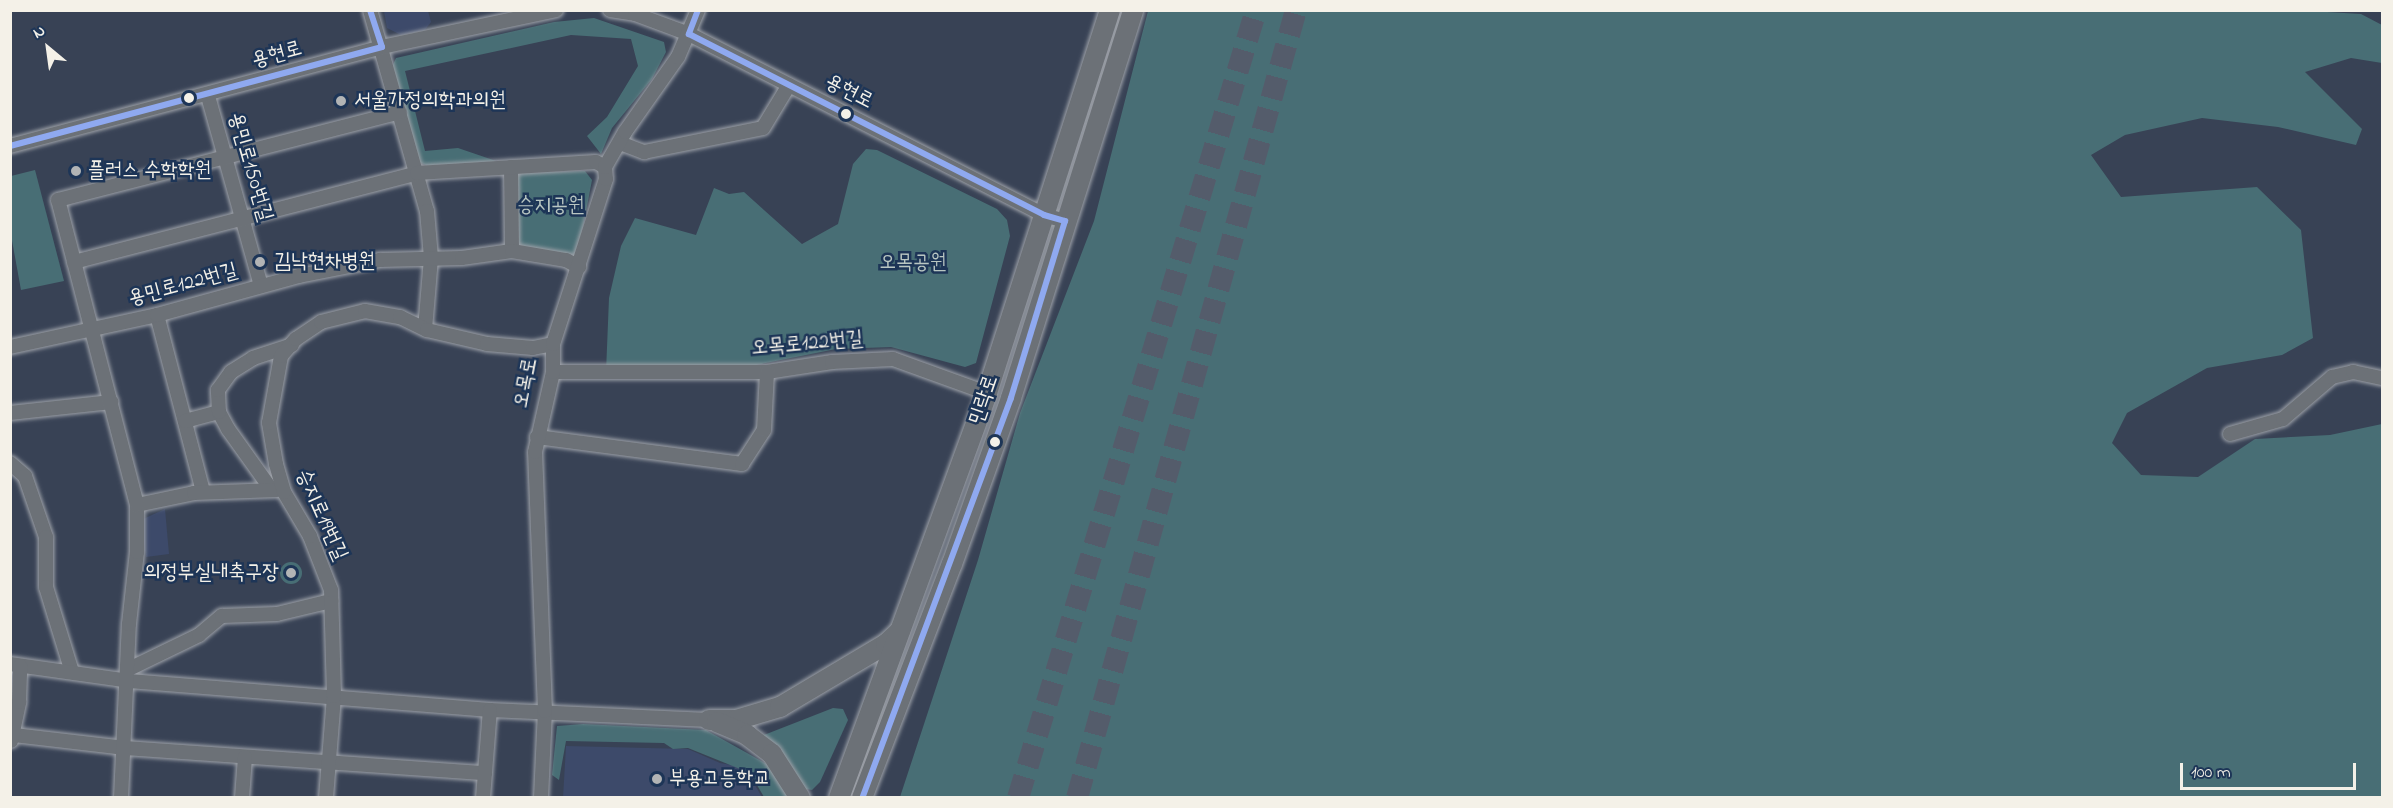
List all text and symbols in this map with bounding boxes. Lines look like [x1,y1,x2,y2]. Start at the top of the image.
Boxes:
north arrow [18,18,78,78]
text: N [29,19,50,45]
street label: 용현로 [249,36,305,74]
street label: 용현로 [821,69,877,115]
place label: 서울가정의학과의원 [354,88,506,114]
unlabelled marker [183,92,195,104]
marker: 서울가정의학과의원 [332,92,350,110]
unlabelled marker [840,108,852,120]
street label: 용민로150번길 [222,110,278,224]
place label: 플러스 수학학원 [88,158,212,184]
marker: 플러스 수학학원 [69,164,83,178]
park label: 승지공원 [517,193,585,219]
place label: 김낙현차병원 [274,249,375,275]
park label: 오목공원 [879,250,947,276]
marker: 김낙현차병원 [251,253,269,271]
street label: 용민로122번길 [126,258,240,312]
street label: 오목로122번길 [750,327,864,361]
street label: 오목로 [509,356,543,410]
street label: 민락로 [964,372,1004,428]
unlabelled marker [989,436,1001,448]
street label: 승지로19번길 [290,465,352,565]
place label: 의정부실내축구장 [144,560,279,586]
marker: 의정부실내축구장 [284,566,298,580]
scale bar [2183,751,2358,789]
text: 100 m [2191,760,2231,786]
place label: 부용고등학교 [669,766,770,792]
marker: 부용고등학교 [650,772,664,786]

